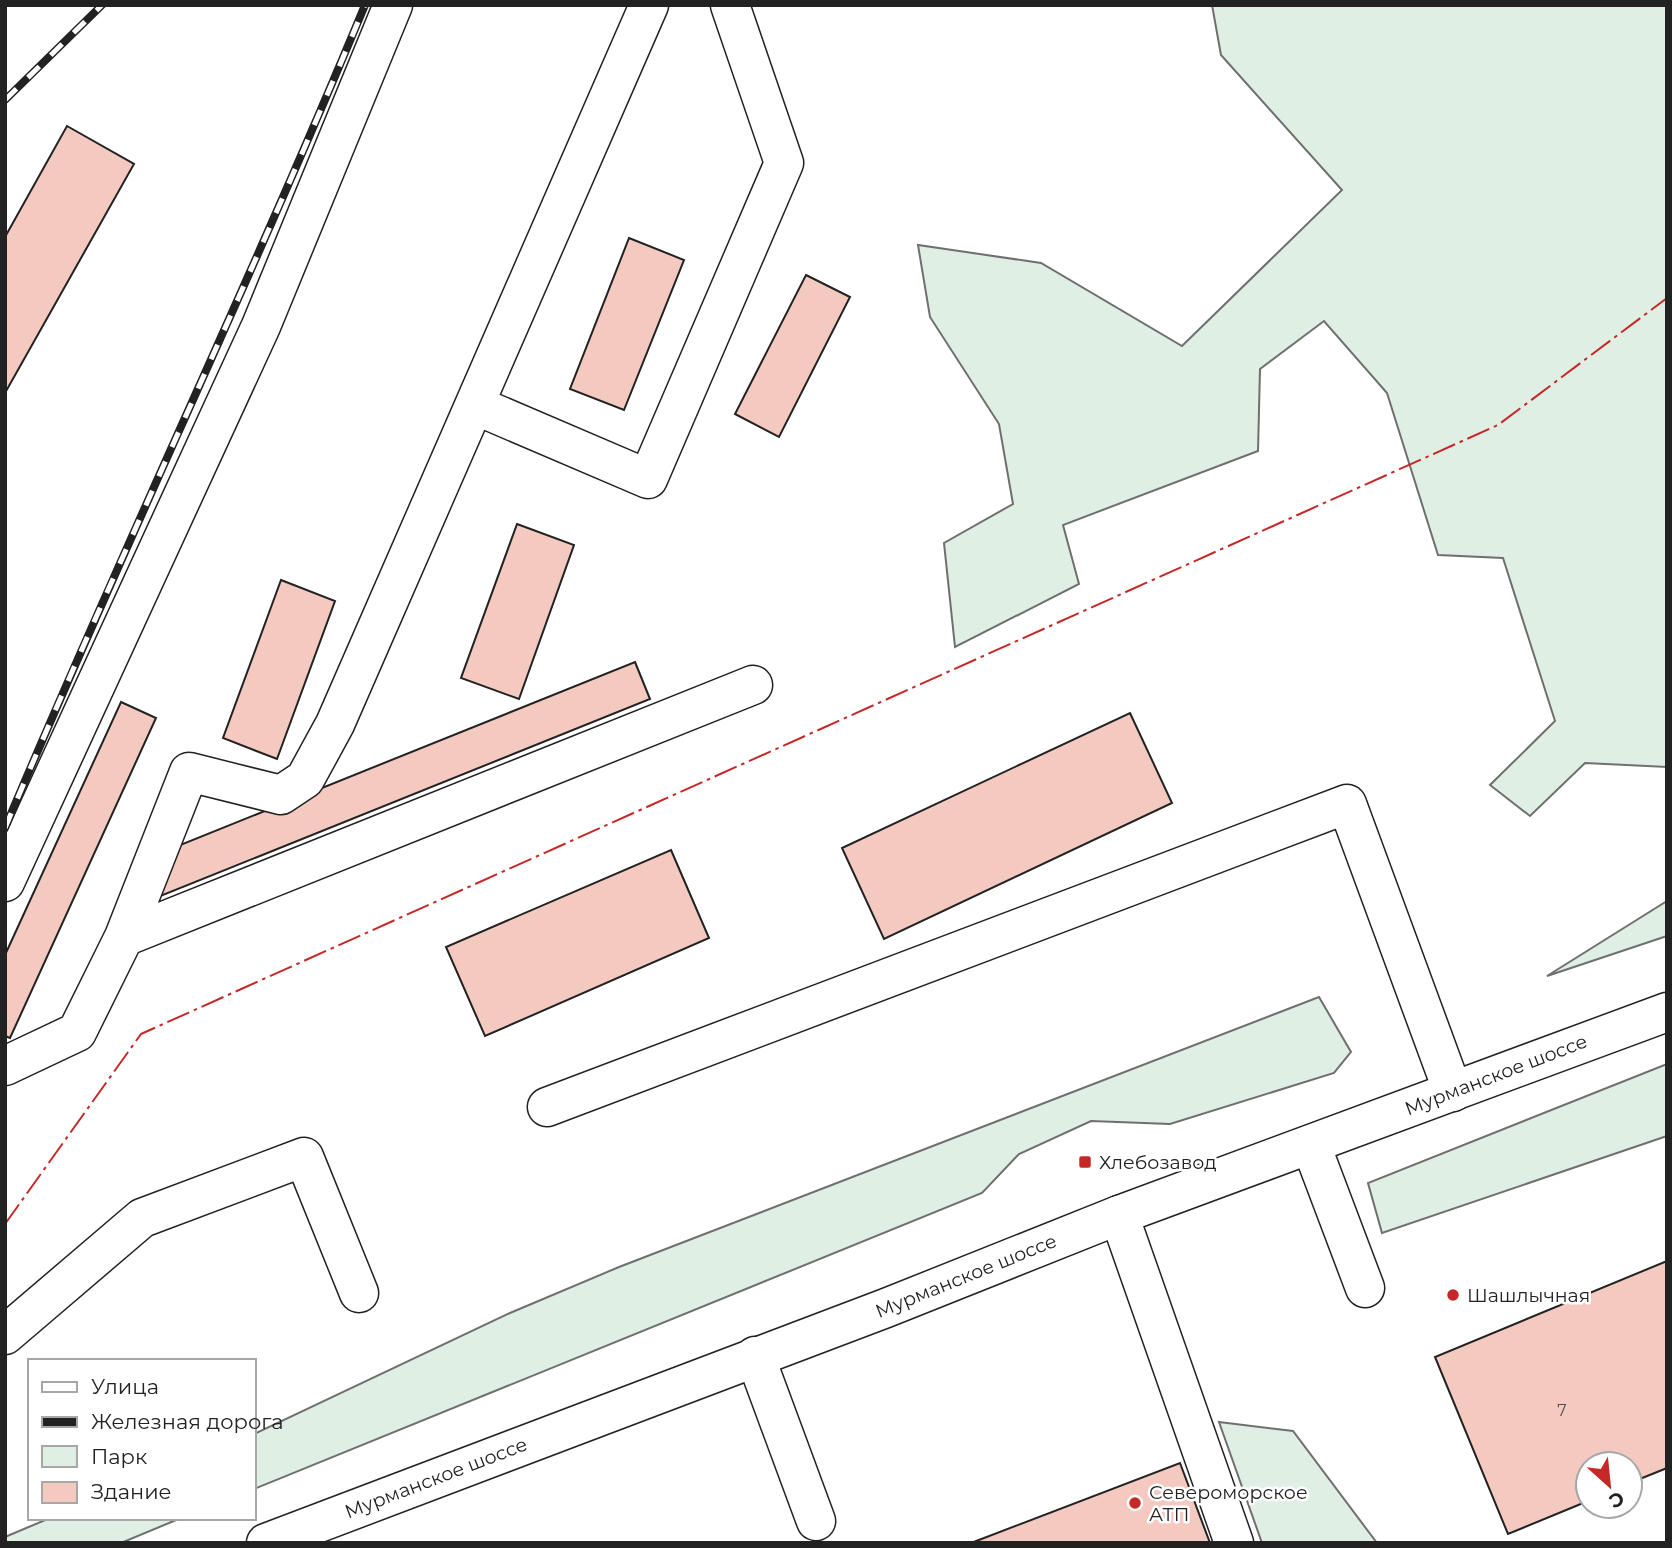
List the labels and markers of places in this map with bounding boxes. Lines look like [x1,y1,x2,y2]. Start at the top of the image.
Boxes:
place label: Хлебозавод [1099,1151,1217,1174]
marker: Хлебозавод [1077,1154,1093,1170]
place label: Шашлычная [1467,1284,1590,1307]
marker: Шашлычная [1445,1287,1461,1303]
place label: Североморское АТП [1149,1481,1308,1526]
marker: Североморское АТП [1127,1495,1143,1511]

